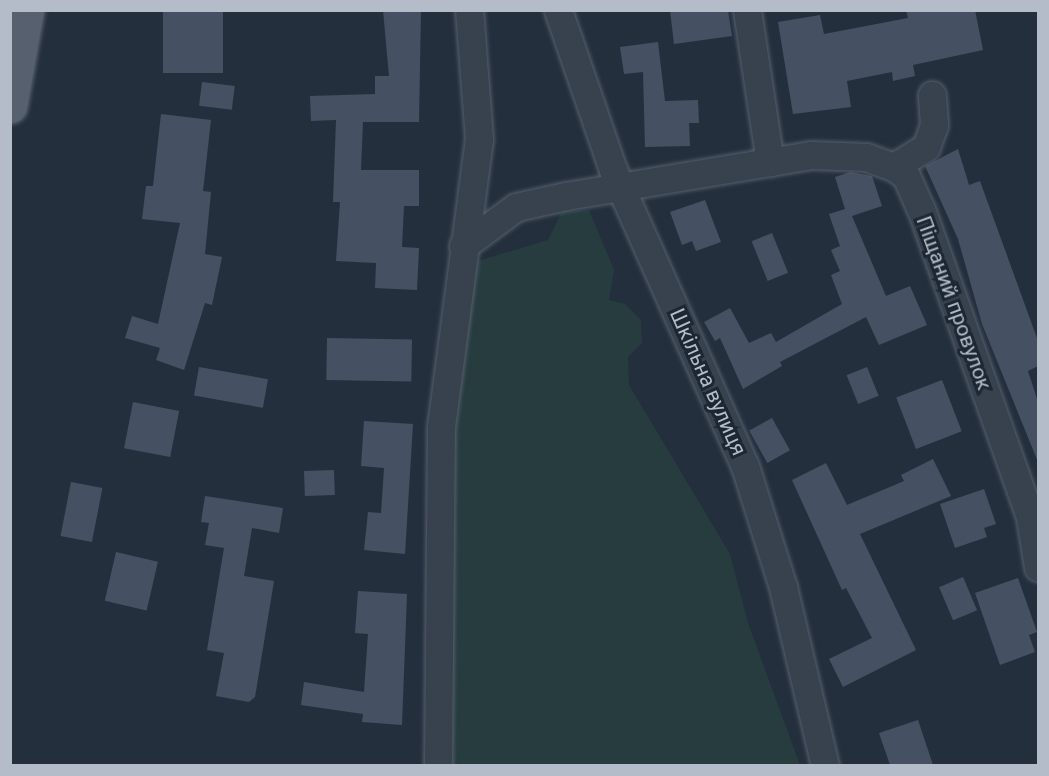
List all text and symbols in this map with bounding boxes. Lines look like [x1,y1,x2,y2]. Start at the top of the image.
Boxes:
street label: Піщаний провулок [911,213,997,393]
street label: Шкільна вулиця [664,305,752,459]

